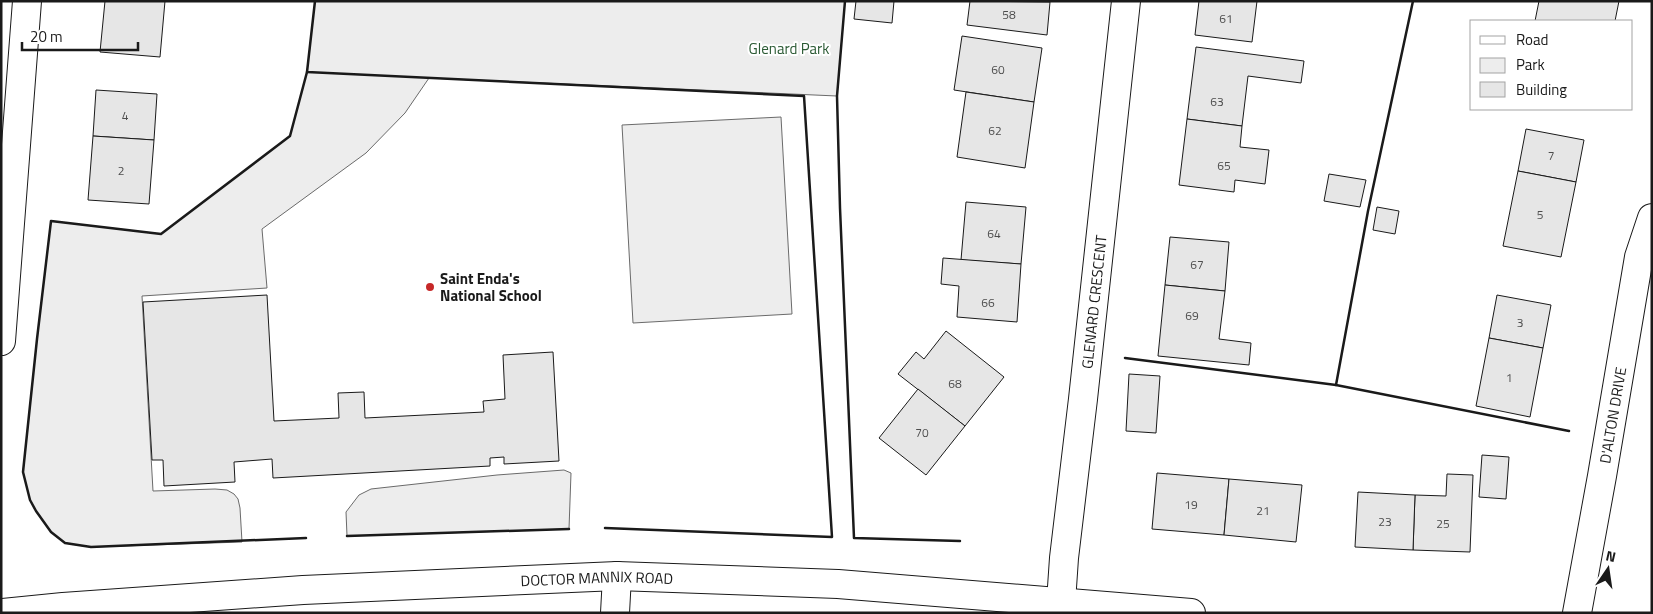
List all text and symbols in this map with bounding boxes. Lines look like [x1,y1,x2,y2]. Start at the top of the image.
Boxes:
house number: 58 [1002,5,1016,24]
house number: 61 [1219,9,1233,28]
scale bar [22,20,139,52]
legend [1470,20,1633,110]
text: 20 m [30,25,63,48]
text: Road [1516,28,1548,51]
park label: Glenard Park [749,37,829,60]
text: Park [1516,53,1545,76]
house number: 60 [991,60,1005,79]
text: Building [1516,78,1567,101]
house number: 63 [1210,92,1224,111]
house number: 4 [122,106,129,125]
house number: 62 [988,121,1002,140]
house number: 7 [1548,146,1554,165]
house number: 65 [1217,156,1231,175]
house number: 2 [118,161,124,180]
house number: 5 [1537,205,1544,224]
house number: 64 [987,224,1001,243]
street label: GLENARD CRESCENT [1075,234,1112,370]
house number: 67 [1190,255,1204,274]
place label: Saint Enda's National School [440,267,542,307]
marker: Saint Enda's National School [424,281,436,293]
house number: 66 [981,293,995,312]
house number: 69 [1185,306,1199,325]
house number: 3 [1517,313,1523,332]
street label: D'ALTON DRIVE [1593,365,1632,465]
house number: 1 [1506,368,1512,387]
house number: 68 [948,374,962,393]
house number: 70 [915,423,929,442]
house number: 19 [1184,495,1198,514]
house number: 21 [1256,501,1270,520]
house number: 23 [1378,512,1392,531]
house number: 25 [1436,514,1450,533]
north arrow [1583,544,1633,594]
text: N [1604,545,1618,567]
street label: DOCTOR MANNIX ROAD [520,564,674,592]

